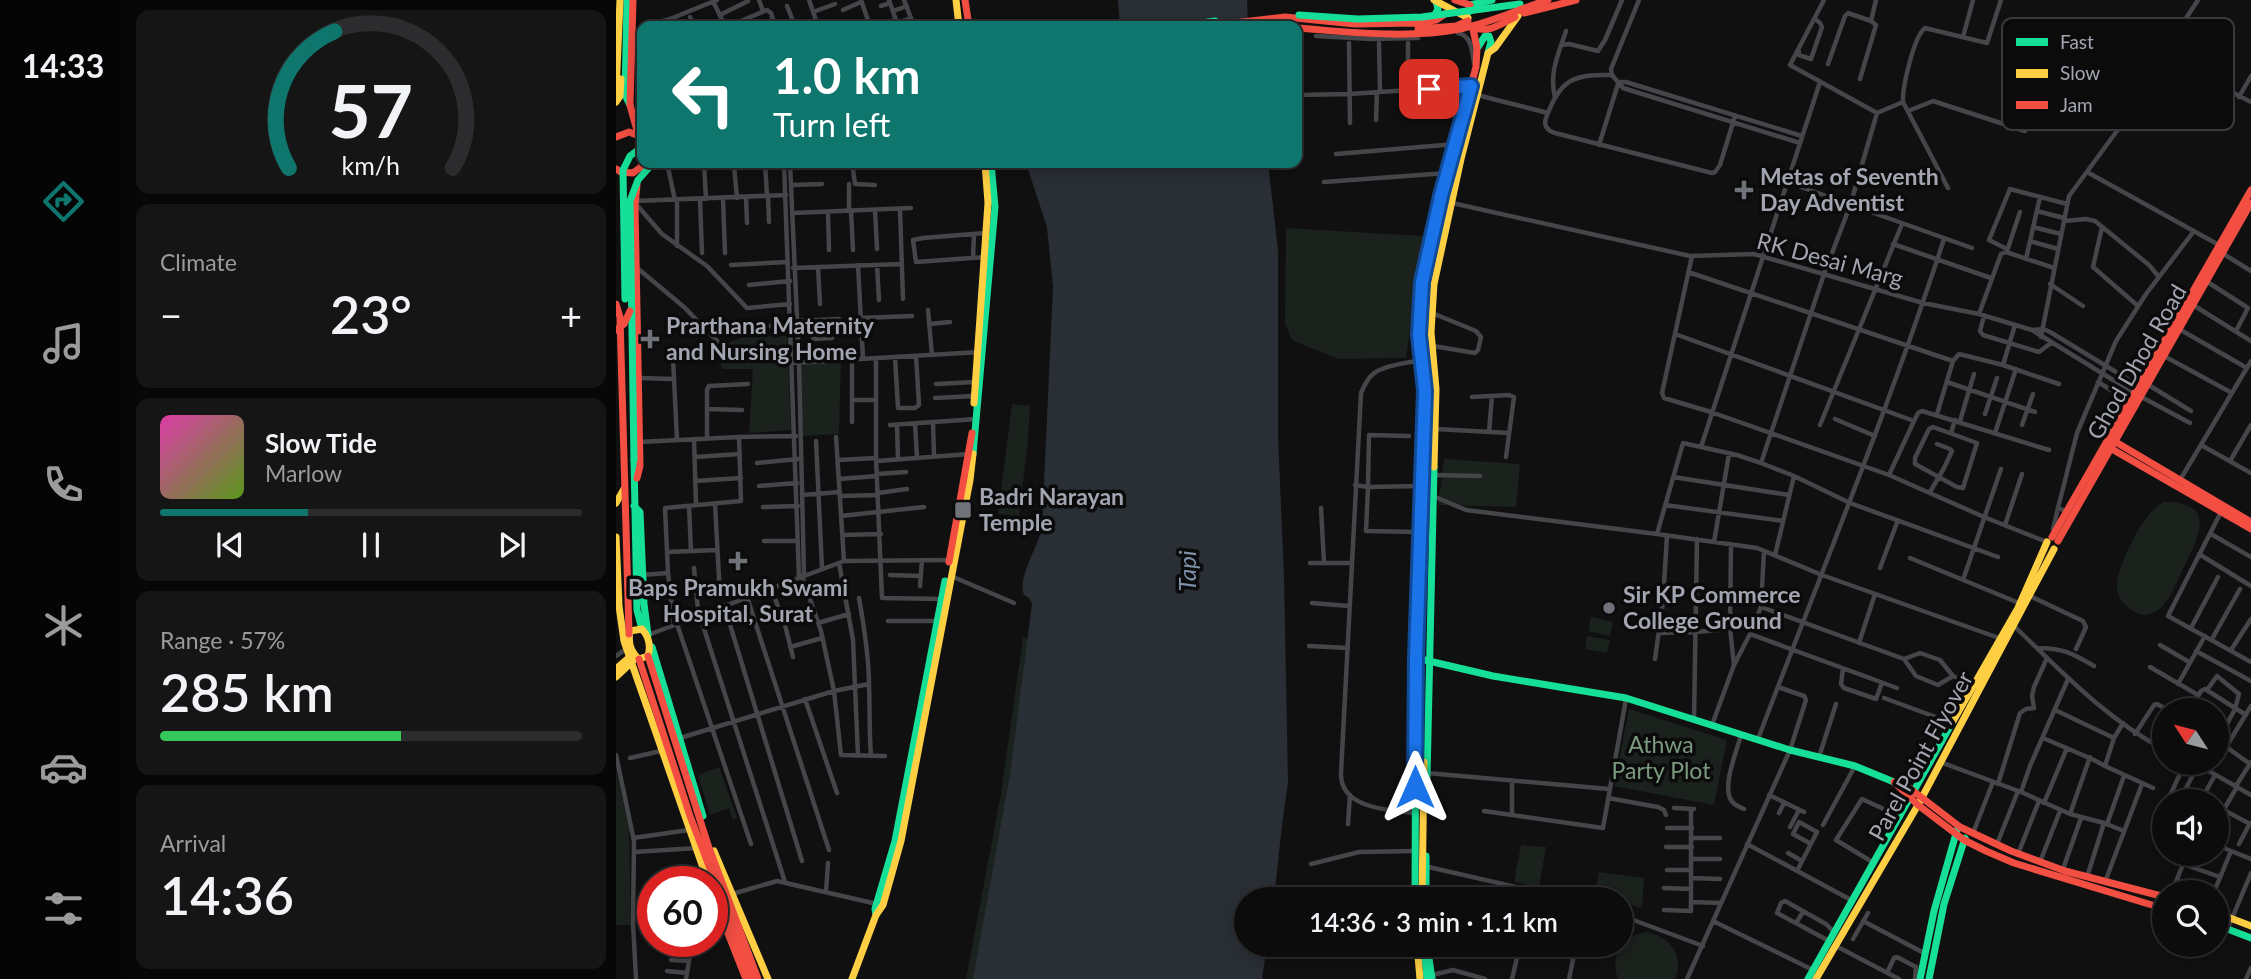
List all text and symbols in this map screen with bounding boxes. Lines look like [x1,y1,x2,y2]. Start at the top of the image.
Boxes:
legend [2002,18,2234,130]
text: Fast [2060,30,2094,53]
text: 14:33 [22,46,104,85]
text: 1.0 km [773,46,921,104]
icon: left [658,49,749,140]
pin [1399,59,1459,119]
text: Slow [2060,61,2100,84]
text: 57 [329,66,413,154]
icon: arrive [1410,70,1448,108]
text: Jam [2060,93,2093,116]
text: Turn left [773,105,890,144]
text: km/h [342,150,400,180]
place label: Metas of Seventh Day Adventist [1760,162,1939,216]
icon: directions [39,177,88,226]
marker: Metas of Seventh Day Adventist [1734,180,1754,200]
street label: RK Desai Marg [1754,226,1907,292]
text: Climate [160,248,237,276]
street label: Ghod Dhod Road [2080,279,2192,444]
text: 23° [330,283,412,345]
text: − [160,292,182,338]
text: + [560,292,582,338]
place label: Prarthana Maternity and Nursing Home [666,311,875,365]
icon: music [39,319,88,368]
marker: Prarthana Maternity and Nursing Home [640,329,660,349]
text: Slow Tide [265,427,377,459]
text: Marlow [265,459,342,487]
icon: phone [39,460,88,509]
place label: Badri Narayan Temple [979,482,1124,536]
marker: Badri Narayan Temple [953,500,973,520]
icon: previous [211,526,249,564]
icon: pause [352,526,390,564]
icon: next [493,526,531,564]
water label: Tapi [1172,550,1201,591]
marker: Baps Pramukh Swami Hospital, Surat [728,551,748,571]
place label: Baps Pramukh Swami Hospital, Surat [628,573,848,627]
place label: Sir KP Commerce College Ground [1623,580,1800,634]
marker: Sir KP Commerce College Ground [1601,600,1617,616]
icon: climate [39,601,88,650]
text: Range · 57% [160,626,285,654]
text: 285 km [160,661,334,723]
street label: Parel Point Flyover [1862,665,1979,845]
north arrow [2152,698,2230,775]
map controls [2152,698,2229,957]
park label: Athwa Party Plot [1612,730,1711,784]
icon: car [39,743,88,792]
position arrow [1378,750,1452,824]
button: sound [2152,789,2229,866]
text: Arrival [160,829,226,857]
text: 14:36 [160,864,294,926]
speed limit sign: 60 [637,866,728,957]
button: search [2152,880,2229,957]
icon: filters [39,884,88,933]
text: 14:36 · 3 min · 1.1 km [1309,906,1558,938]

